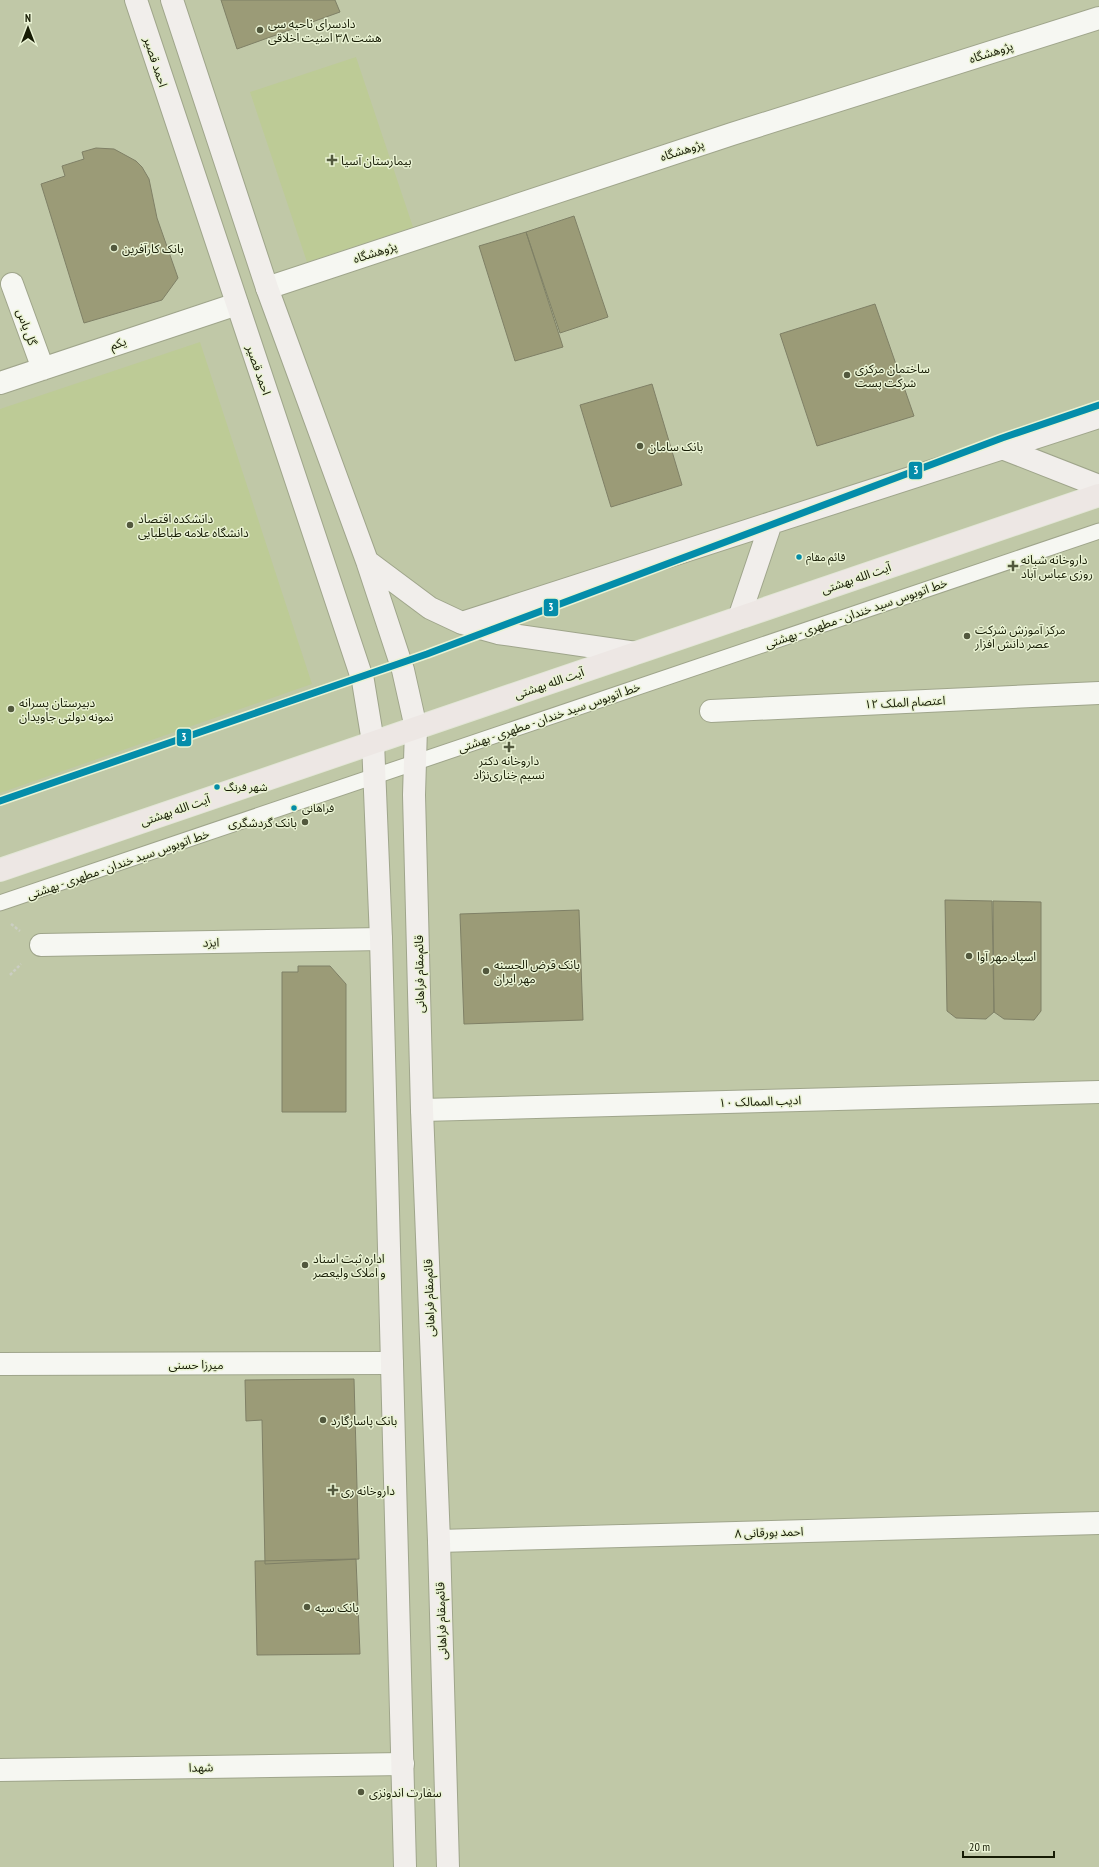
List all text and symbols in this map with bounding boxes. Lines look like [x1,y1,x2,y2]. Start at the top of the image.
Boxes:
north arrow [8,8,48,48]
text: N [25,11,31,25]
place label: دادسرای ناحیه سی هشت ۳۸ امنیت اخلاقی [268,16,382,45]
marker: دادسرای ناحیه سی هشت ۳۸ امنیت اخلاقی [255,25,265,35]
street label: احمد قصیر [141,34,171,89]
street label: پژوهشگاه [967,38,1015,67]
street label: پژوهشگاه [658,136,706,165]
place label: بیمارستان آسیا [341,153,412,168]
marker: بیمارستان آسیا [326,154,338,166]
street label: پژوهشگاه [351,238,399,267]
place label: بانک کارآفرین [122,241,184,256]
marker: بانک کارآفرین [109,243,119,253]
street label: گل یاس [13,307,41,348]
street label: یکم [108,333,129,355]
street label: احمد قصیر [243,342,275,397]
place label: ساختمان مرکزی شرکت پست [855,361,930,391]
marker: ساختمان مرکزی شرکت پست [842,370,852,380]
place label: بانک سامان [648,439,703,454]
marker: بانک سامان [635,441,645,451]
line badge: 3 [908,461,923,480]
text: 3 [913,463,919,477]
place label: دانشکده اقتصاد دانشگاه علامه طباطبایی [138,511,249,540]
marker: دانشکده اقتصاد دانشگاه علامه طباطبایی [125,520,135,530]
place label: قائم مقام [806,550,845,566]
marker: قائم مقام [794,552,804,562]
place label: داروخانه شبانه روزی عباس آباد [1021,552,1093,581]
street label: آیت الله بهشتی [819,559,893,597]
marker: داروخانه شبانه روزی عباس آباد [1008,561,1018,571]
street label: خط اتوبوس سید خندان - مطهری - بهشتی [763,575,949,651]
line badge: 3 [543,598,559,617]
text: 3 [548,600,554,614]
place label: مرکز آموزش شرکت عصر دانش افزار [974,622,1065,651]
marker: مرکز آموزش شرکت عصر دانش افزار [962,631,972,641]
street label: آیت الله بهشتی [512,664,586,702]
street label: خط اتوبوس سید خندان - مطهری - بهشتی [456,679,642,755]
street label: اعتصام الملک ۱۲ [864,692,946,714]
place label: دبيرستان پسرانه نمونه دولتی جاويدان [19,695,113,724]
marker: دبيرستان پسرانه نمونه دولتی جاويدان [6,704,16,714]
line badge: 3 [176,728,192,747]
text: 3 [181,730,187,744]
marker: داروخانه دکتر نسیم خِناری‌نژاد [504,742,514,752]
place label: داروخانه دکتر نسیم خِناری‌نژاد [473,753,545,784]
place label: شهر فرنگ [224,780,268,794]
marker: شهر فرنگ [212,782,222,792]
street label: آیت الله بهشتی [138,791,212,829]
place label: فراهانی [302,801,334,815]
marker: فراهانی [289,803,299,813]
place label: بانک گردشگری [228,815,297,830]
marker: بانک گردشگری [300,817,310,827]
street label: خط اتوبوس سید خندان - مطهری - بهشتی [25,826,211,902]
street label: ایزد [203,934,220,950]
street label: قائم‌مقام فراهانی [411,935,429,1013]
place label: اسپاد مهر آوا [977,949,1036,965]
marker: اسپاد مهر آوا [964,951,974,961]
place label: بانک قرض الحسنه مهر ایران [494,957,580,986]
marker: بانک قرض الحسنه مهر ایران [481,966,491,976]
street label: ادیب الممالک ۱۰ [719,1092,802,1110]
place label: اداره ثبت اسناد و املاک ولیعصر [312,1251,386,1280]
street label: قائم‌مقام فراهانی [420,1259,440,1337]
marker: اداره ثبت اسناد و املاک ولیعصر [300,1260,310,1270]
street label: میرزا حسنی [168,1357,224,1372]
place label: بانک پاسارگارد [331,1413,397,1429]
marker: بانک پاسارگارد [318,1415,328,1425]
place label: داروخانه ری [341,1483,395,1498]
marker: داروخانه ری [328,1485,338,1495]
street label: احمد بورقانی ۸ [734,1523,804,1541]
street label: قائم‌مقام فراهانی [432,1582,452,1660]
place label: بانک سپه [315,1600,359,1616]
marker: بانک سپه [302,1602,312,1612]
street label: شهدا [189,1759,213,1775]
place label: سفارت اندونزی [369,1785,442,1800]
marker: سفارت اندونزی [356,1787,366,1797]
scale bar [963,1833,1054,1859]
text: 20 m [969,1839,990,1854]

